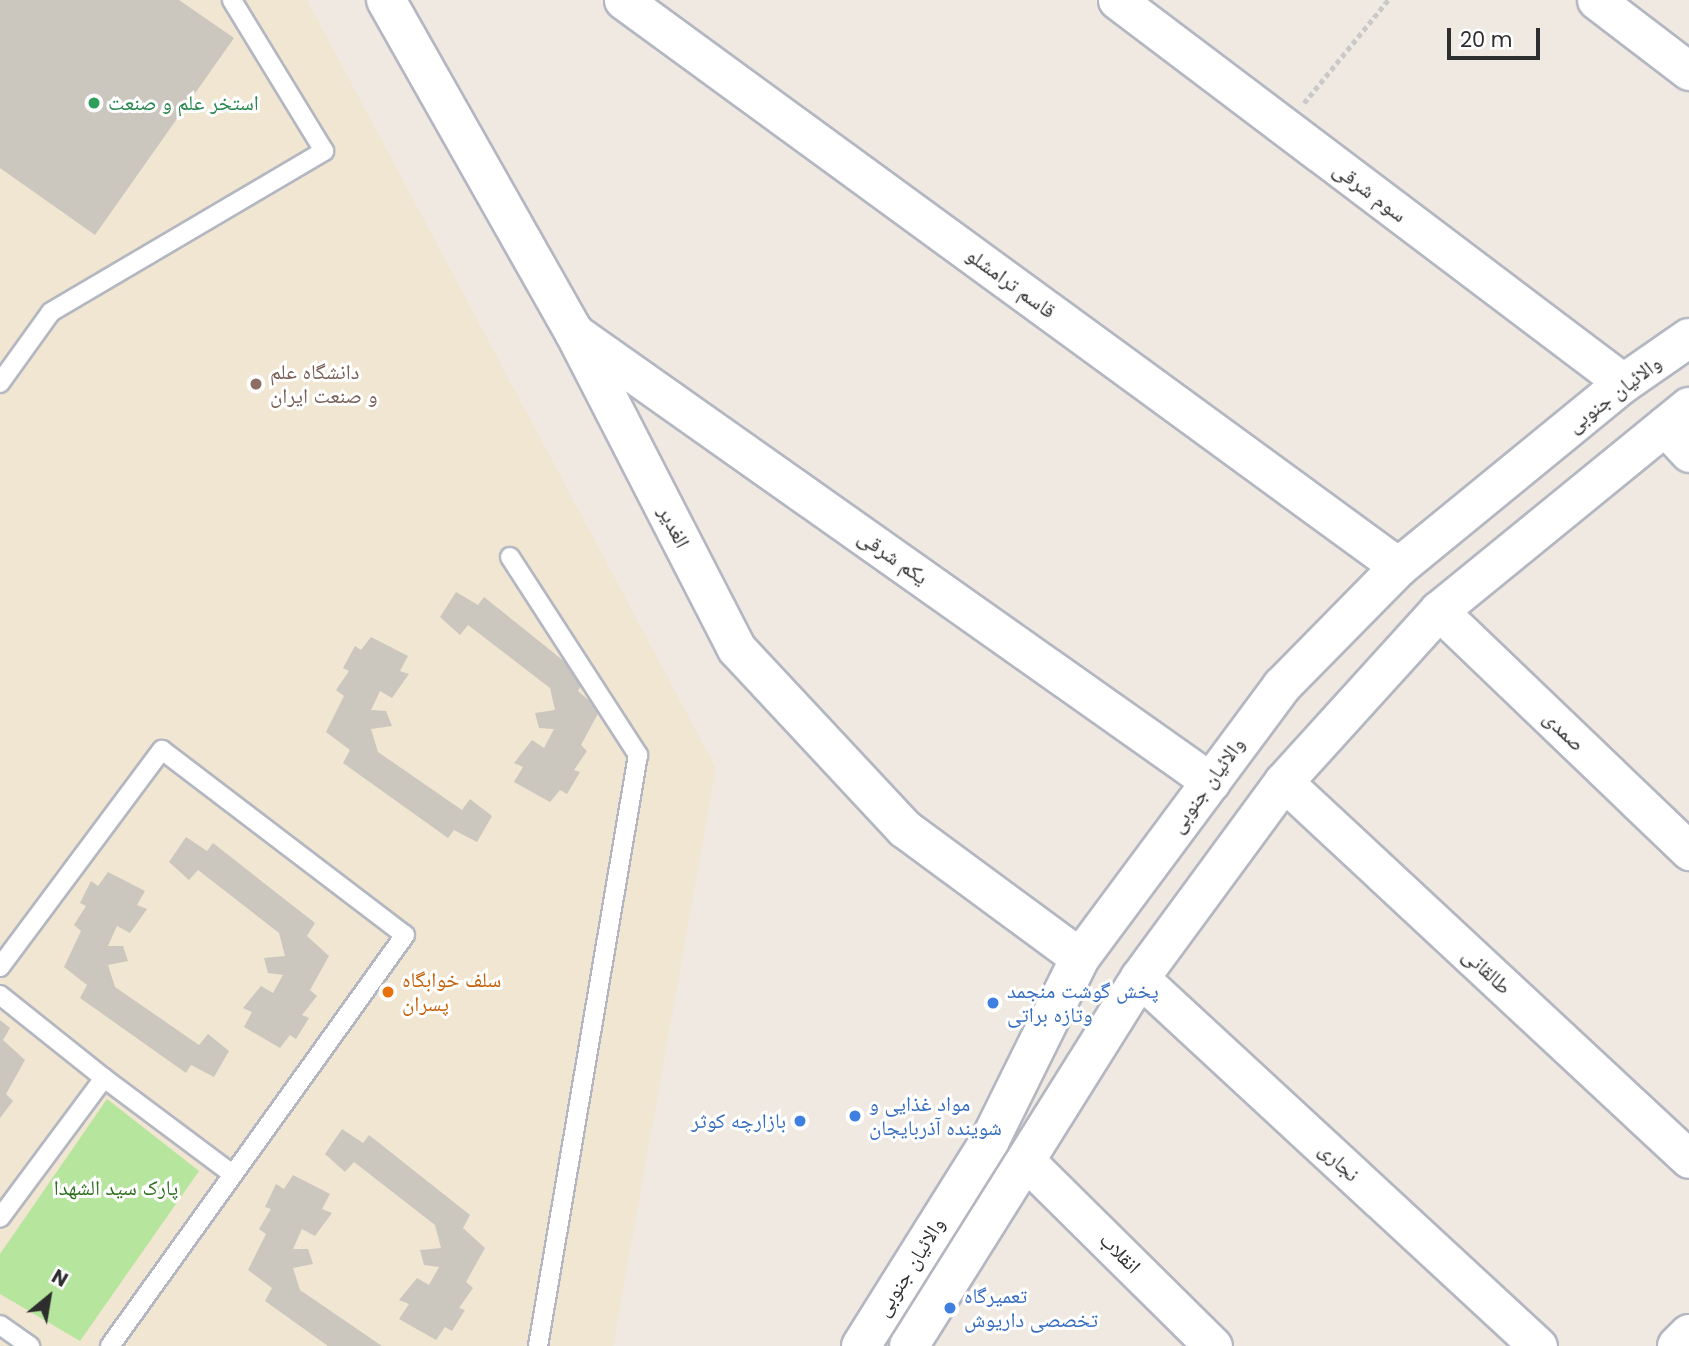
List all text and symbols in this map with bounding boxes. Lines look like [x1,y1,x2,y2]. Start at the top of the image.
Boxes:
scale bar [1451,14,1544,58]
text: 20 m [1460,25,1513,54]
place label: استخر علم و صنعت [108,90,259,116]
marker: استخر علم و صنعت [86,95,102,111]
street label: سوم شرقی [1328,156,1412,228]
street label: قاسم ترامشلو [962,242,1060,324]
street label: والائیان جنوبی [1562,350,1666,438]
place label: دانشگاه علم و صنعت ایران [270,359,378,409]
marker: دانشگاه علم و صنعت ایران [248,376,264,392]
street label: الغدیر [653,502,695,552]
street label: یکم شرقی [853,524,933,590]
street label: صمدی [1538,705,1590,757]
street label: والائیان جنوبی [1164,732,1250,838]
street label: طالقانی [1457,942,1517,1000]
place label: سلف خوابگاه پسران [402,967,501,1017]
place label: پخش گوشت منجمد وتازه براتی [1007,978,1159,1028]
marker: سلف خوابگاه پسران [380,984,396,1000]
marker: پخش گوشت منجمد وتازه براتی [985,995,1001,1011]
place label: مواد غذایی و شوینده آذربایجان [869,1091,1002,1141]
place label: بازارچه کوثر [691,1108,786,1134]
marker: مواد غذایی و شوینده آذربایجان [847,1108,863,1124]
marker: بازارچه کوثر [792,1113,808,1129]
street label: نجاری [1314,1137,1364,1187]
park label: پارک سید الشهدا [54,1175,178,1201]
street label: والائیان جنوبی [870,1213,950,1321]
street label: انقلاب [1094,1227,1146,1279]
north arrow [14,1262,84,1332]
text: N [47,1263,73,1294]
place label: تعمیرگاه تخصصی داریوش [964,1283,1098,1333]
marker: تعمیرگاه تخصصی داریوش [942,1300,958,1316]

